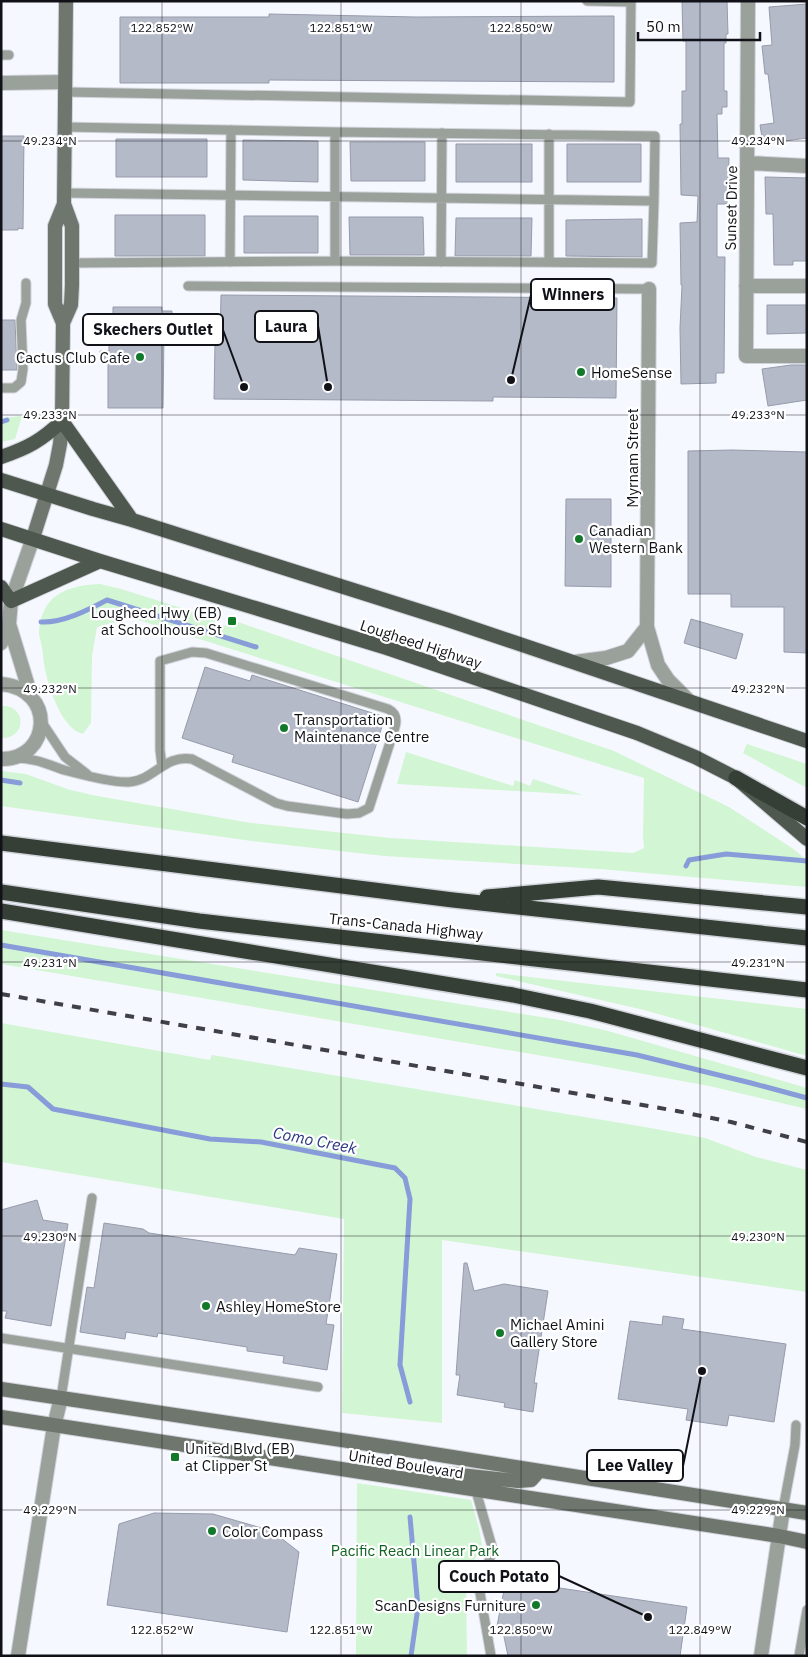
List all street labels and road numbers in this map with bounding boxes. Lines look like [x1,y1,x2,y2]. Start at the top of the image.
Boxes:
street label: Sunset Drive [721,165,741,251]
street label: Myrnam Street [623,408,642,508]
street label: Lougheed Highway [358,615,485,673]
street label: Trans-Canada Highway [328,908,485,944]
street label: United Boulevard [347,1446,465,1482]

